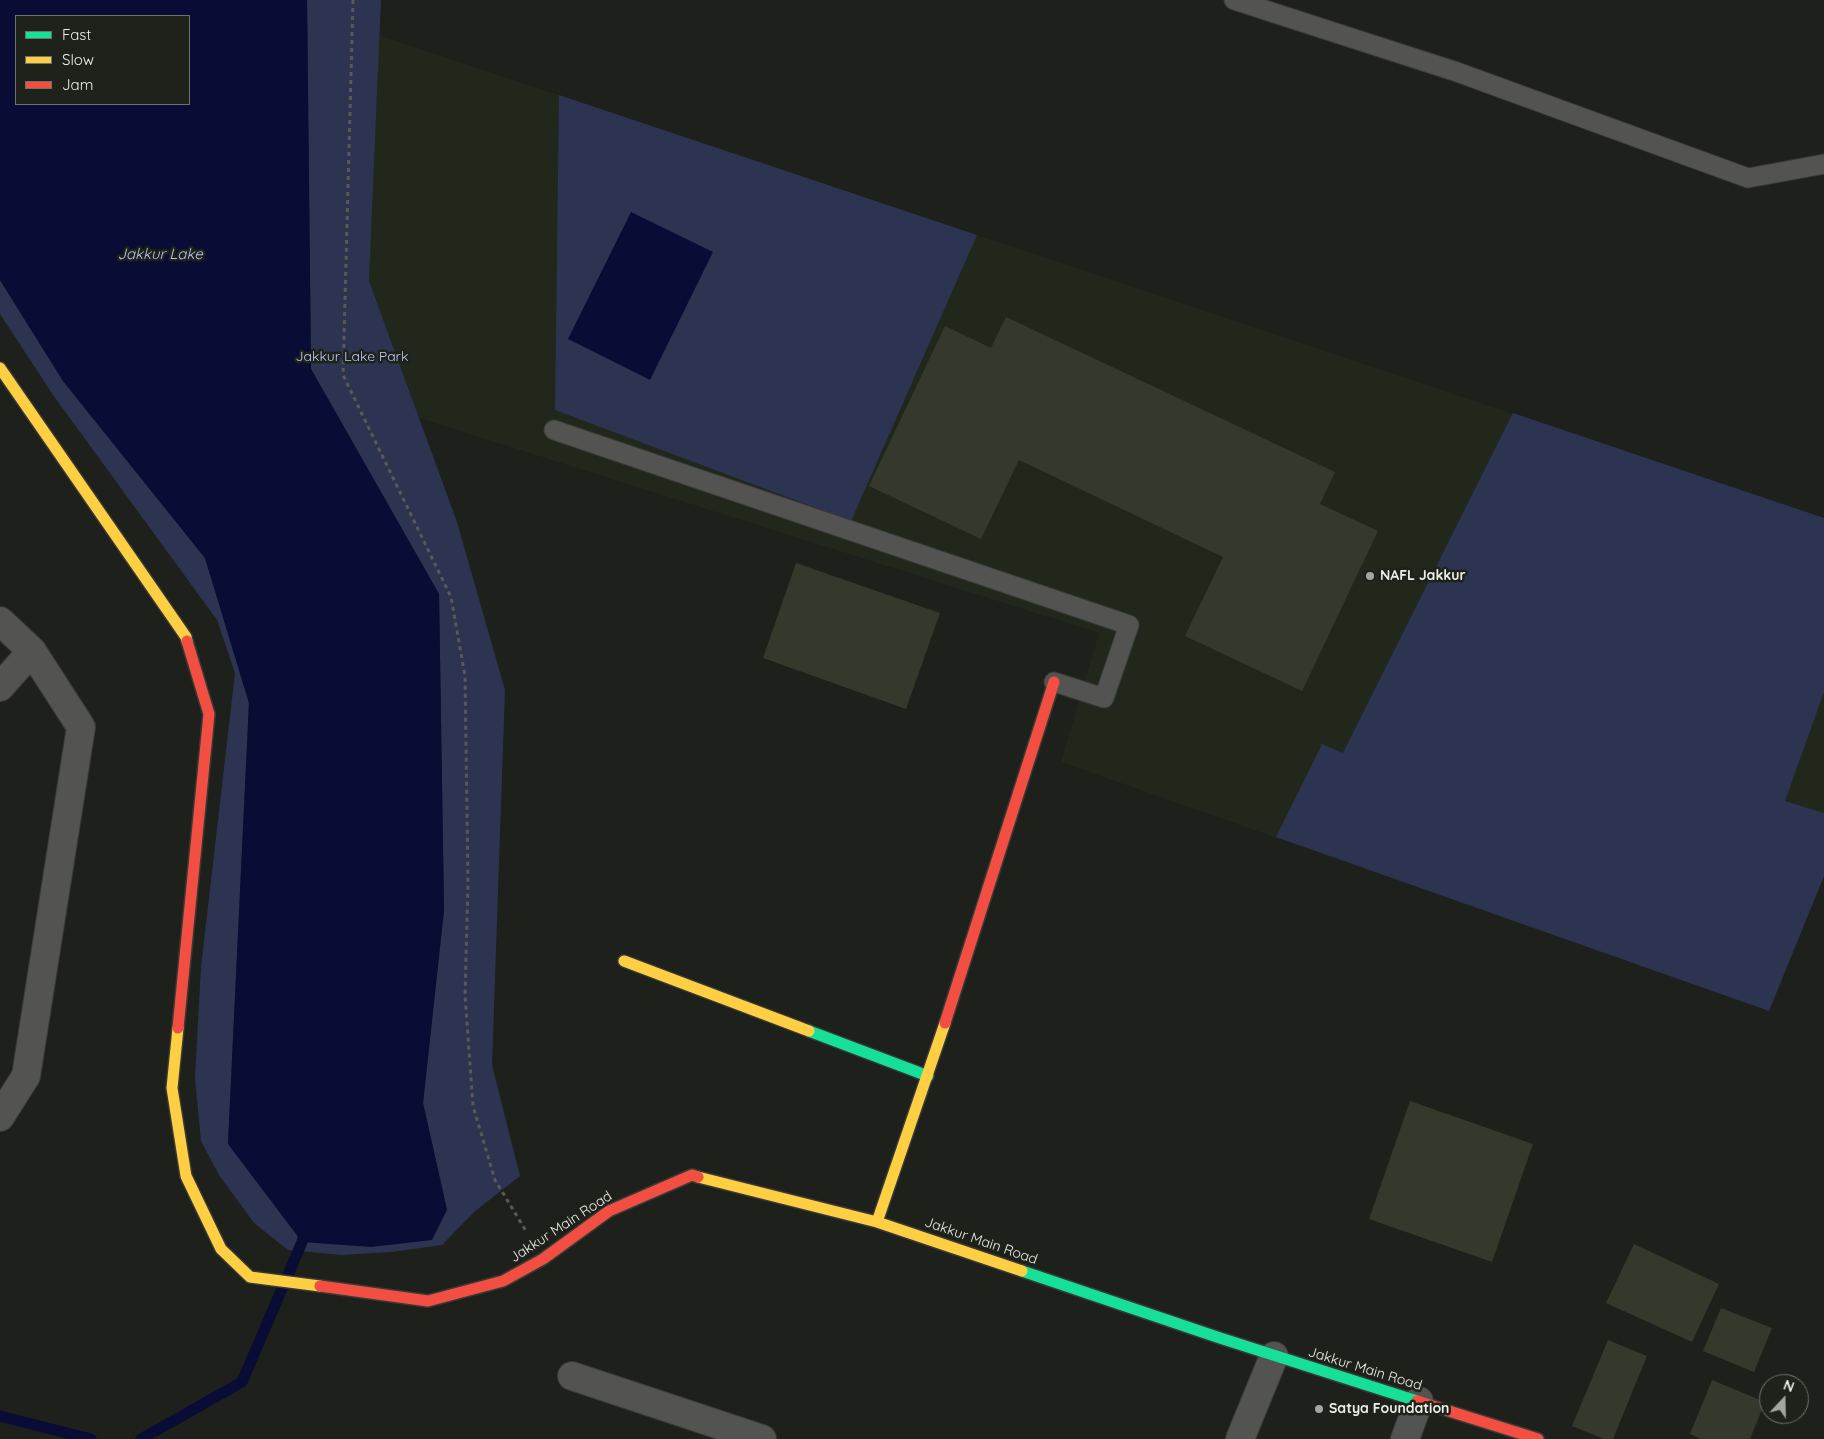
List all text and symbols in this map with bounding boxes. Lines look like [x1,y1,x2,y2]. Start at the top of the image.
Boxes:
legend [15,15,190,105]
text: Fast [62,25,91,44]
text: Slow [62,50,94,69]
text: Jam [62,75,93,94]
water label: Jakkur Lake [117,245,203,263]
park label: Jakkur Lake Park [296,349,408,365]
place label: NAFL Jakkur [1380,568,1465,584]
marker: NAFL Jakkur [1364,570,1376,582]
street label: Jakkur Main Road [507,1188,615,1266]
street label: Jakkur Main Road [922,1214,1040,1268]
street label: Jakkur Main Road [1306,1344,1424,1394]
north arrow [1759,1374,1809,1424]
text: N [1781,1376,1797,1396]
place label: Satya Foundation [1329,1401,1449,1417]
marker: Satya Foundation [1313,1403,1325,1415]

